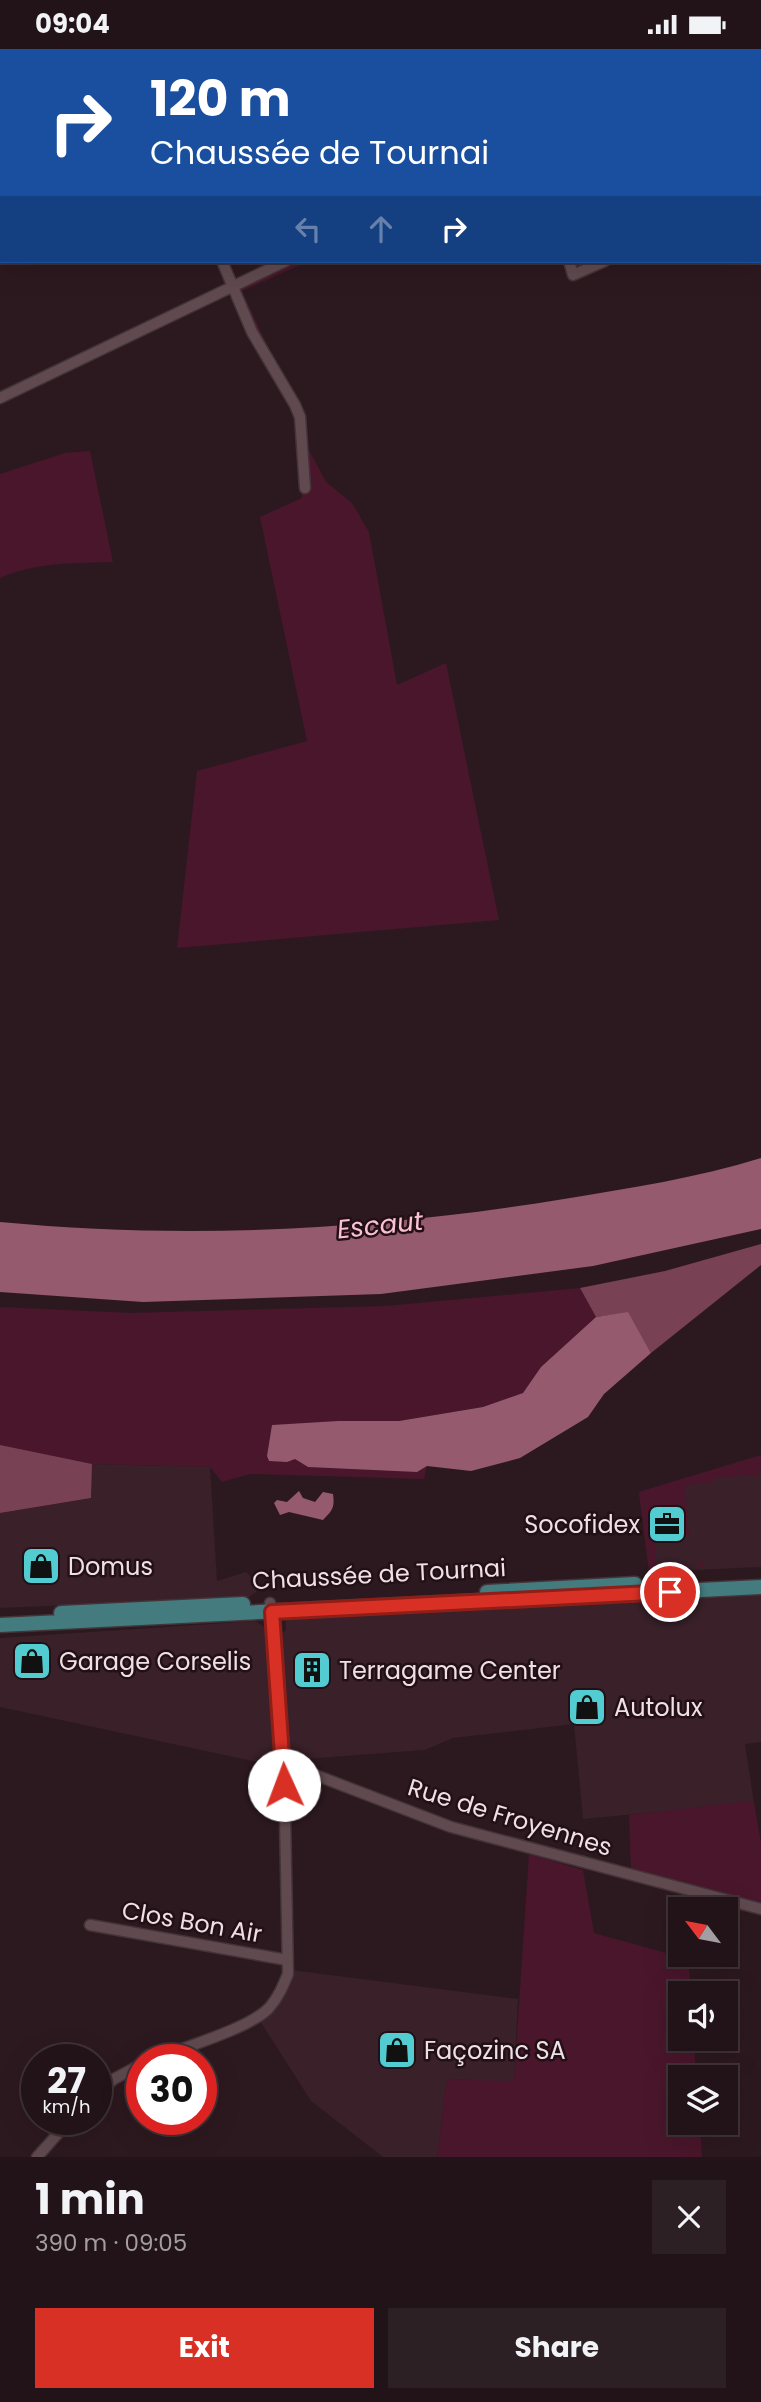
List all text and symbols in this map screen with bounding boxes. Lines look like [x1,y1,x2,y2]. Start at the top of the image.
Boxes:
text: 09:04 [35,6,110,42]
text: 120 m [150,65,291,133]
icon: right [35,77,126,168]
text: Chaussée de Tournai [150,130,489,175]
icon: left [289,210,327,248]
icon: ahead [362,210,400,248]
icon: right [435,210,473,248]
water label: Escaut [335,1203,425,1247]
office icon: Socofidex [646,1503,688,1545]
place label: Socofidex [524,1508,640,1541]
shop icon: Domus [20,1545,62,1587]
place label: Domus [68,1550,153,1583]
street label: Chaussée de Tournai [251,1551,507,1597]
pin [640,1562,700,1622]
icon: arrive [651,1573,689,1611]
shop icon: Garage Corselis [11,1640,53,1682]
place label: Garage Corselis [59,1645,251,1678]
building icon: Terragame Center [291,1649,333,1691]
place label: Terragame Center [339,1654,561,1687]
shop icon: Autolux [566,1686,608,1728]
place label: Autolux [614,1691,703,1724]
position arrow [247,1748,321,1822]
street label: Rue de Froyennes [404,1770,616,1864]
street label: Clos Bon Air [119,1893,265,1951]
north arrow [668,1897,738,1967]
map controls [668,1897,738,2135]
button: sound [668,1981,738,2051]
shop icon: Façozinc SA [376,2029,418,2071]
place label: Façozinc SA [424,2034,566,2067]
speed limit sign: 30 [126,2044,217,2135]
text: 27 [47,2056,86,2105]
button: layers [668,2065,738,2135]
text: km/h [43,2094,90,2119]
text: 1 min [35,2170,145,2229]
button: close [652,2180,726,2254]
text: 390 m · 09:05 [35,2227,187,2259]
button: Exit [35,2308,374,2388]
button: Share [388,2308,726,2388]

